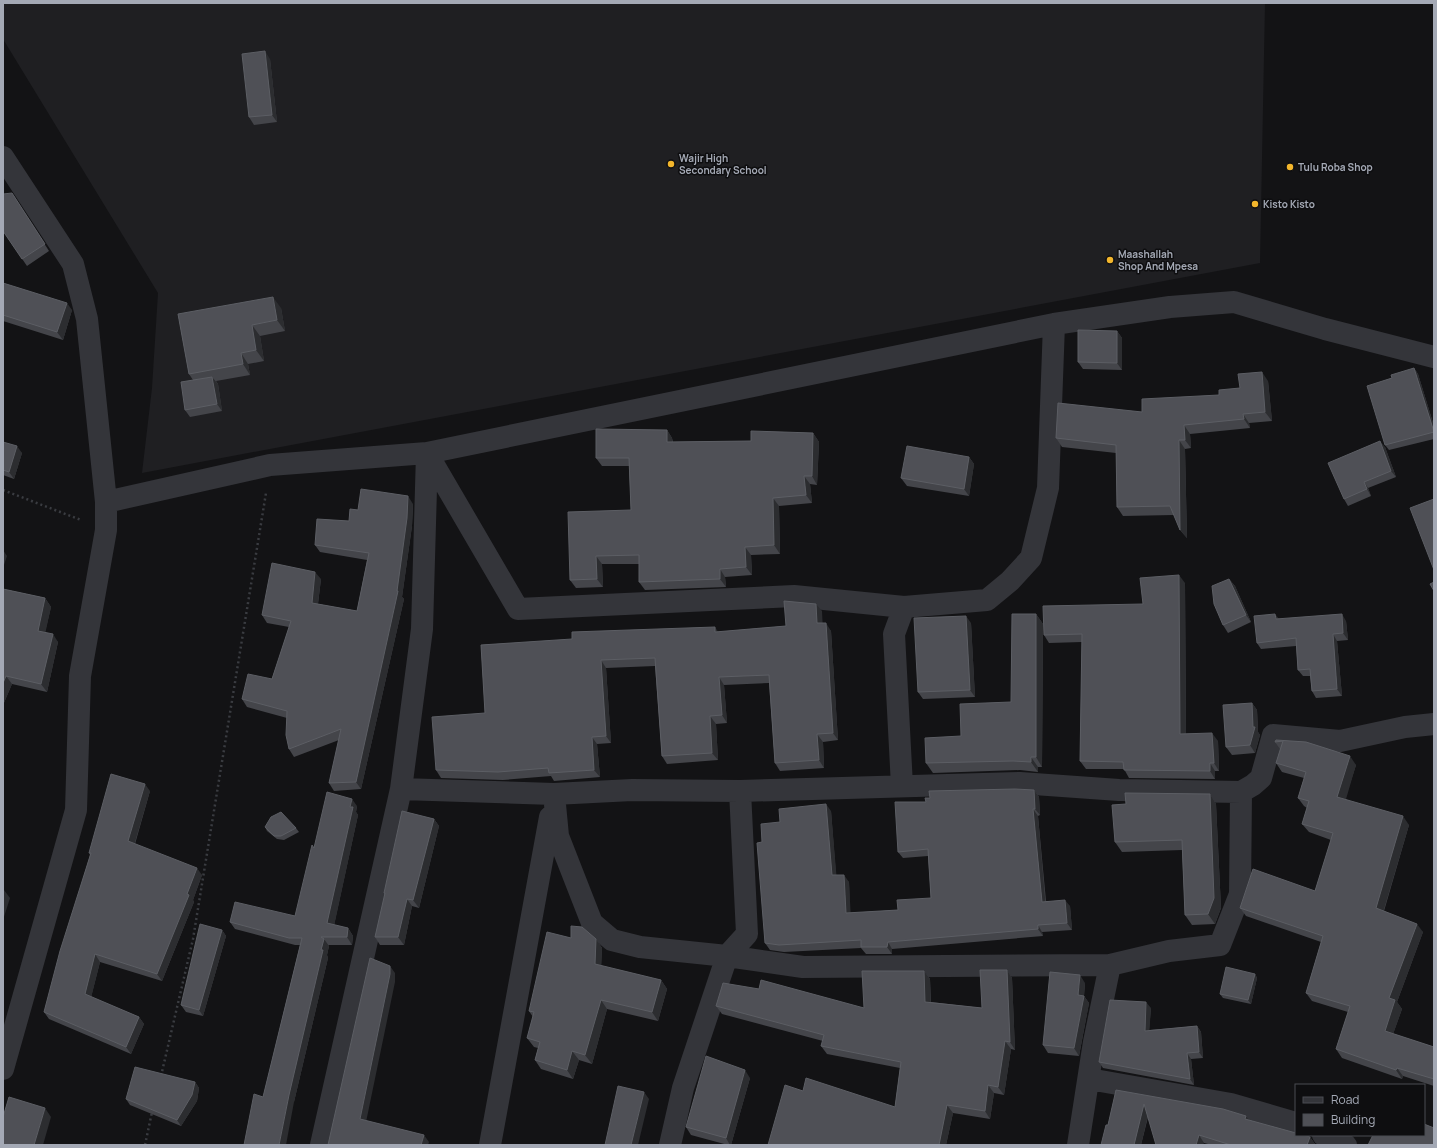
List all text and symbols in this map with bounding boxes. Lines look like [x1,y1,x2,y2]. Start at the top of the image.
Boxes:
place label: Wajir High Secondary School [679,151,767,177]
marker: Wajir High Secondary School [666,159,676,169]
place label: Tulu Roba Shop [1298,160,1373,174]
marker: Tulu Roba Shop [1285,162,1295,172]
place label: Kisto Kisto [1263,197,1315,211]
marker: Kisto Kisto [1250,199,1260,209]
place label: Maashallah Shop And Mpesa [1118,247,1198,273]
marker: Maashallah Shop And Mpesa [1105,255,1115,265]
legend [1295,1084,1425,1136]
text: Road [1331,1091,1359,1108]
text: Building [1331,1111,1375,1128]

